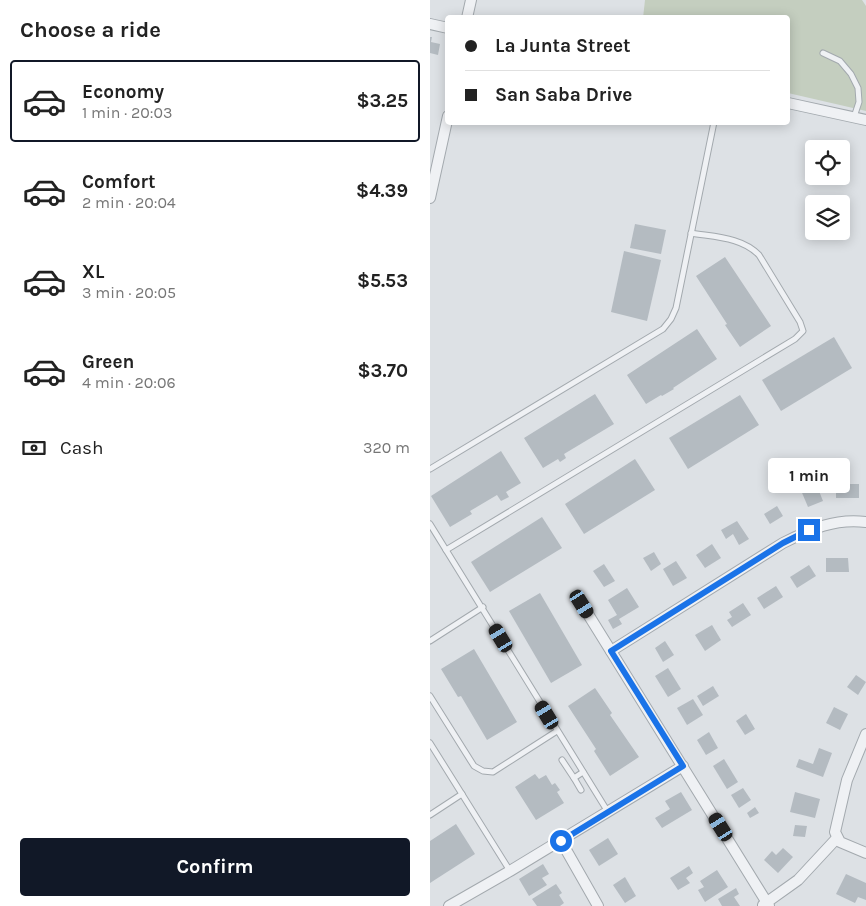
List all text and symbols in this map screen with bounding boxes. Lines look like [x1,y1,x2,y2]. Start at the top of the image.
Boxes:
text: Choose a ride [20,17,161,43]
text: La Junta Street [495,35,631,57]
icon: car [22,79,67,124]
text: Economy [82,81,164,103]
text: San Saba Drive [495,84,632,106]
text: $3.25 [356,90,408,112]
text: 1 min · 20:03 [82,103,172,122]
map controls [805,140,850,240]
button: locate [805,140,850,185]
icon: car [22,169,67,214]
text: Comfort [82,171,156,193]
text: $4.39 [356,180,408,202]
text: 2 min · 20:04 [82,193,176,212]
button: layers [805,195,850,240]
icon: car [22,259,67,304]
text: XL [82,261,104,283]
text: $5.53 [357,270,408,292]
text: 3 min · 20:05 [82,283,176,302]
icon: car [22,349,67,394]
text: Green [82,351,134,373]
text: $3.70 [358,360,408,382]
text: 4 min · 20:06 [82,373,176,392]
icon: cash [20,434,48,462]
text: Cash [60,437,104,459]
text: 320 m [363,438,410,457]
callout: 1 min [768,458,850,492]
text: 1 min [789,466,829,485]
route end [798,519,820,541]
car [567,587,596,621]
car [486,621,515,655]
car [532,698,561,732]
car [706,810,735,844]
route start [550,830,572,852]
button: Confirm [20,838,410,896]

